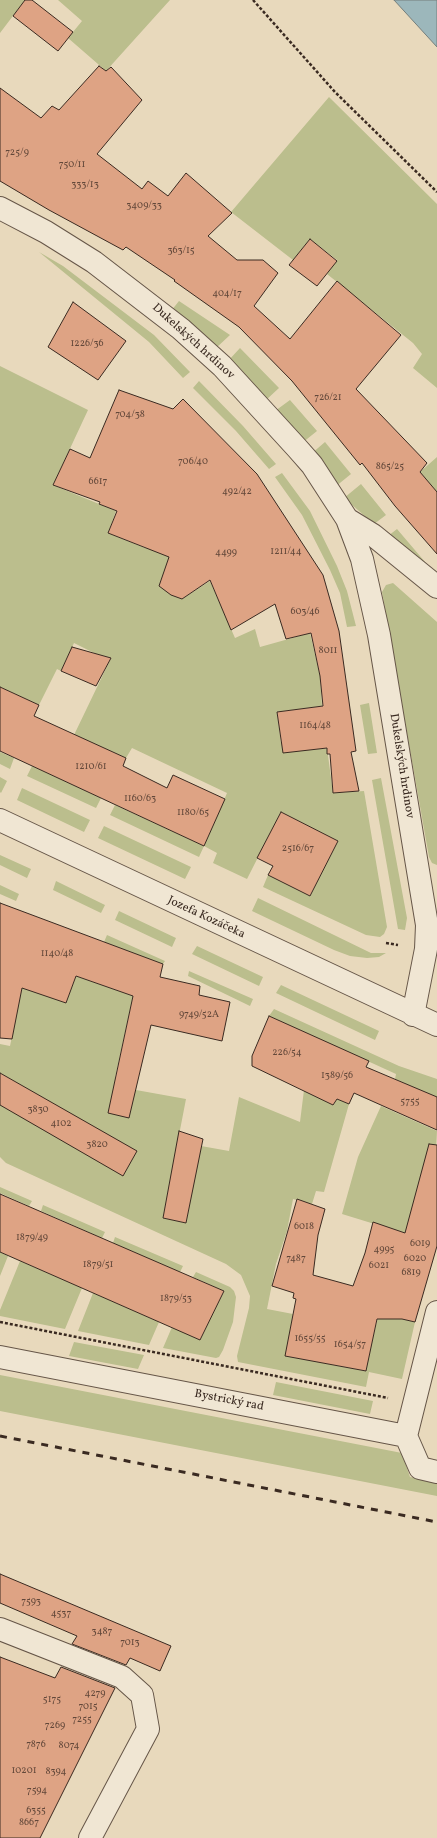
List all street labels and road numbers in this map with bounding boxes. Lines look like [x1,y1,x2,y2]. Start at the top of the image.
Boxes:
street label: Dukelských hrdinov [149,301,237,383]
street label: Dukelských hrdinov [386,712,416,820]
street label: Jozefa Kozáčeka [165,894,247,942]
street label: Bystrický rad [193,1387,265,1415]

